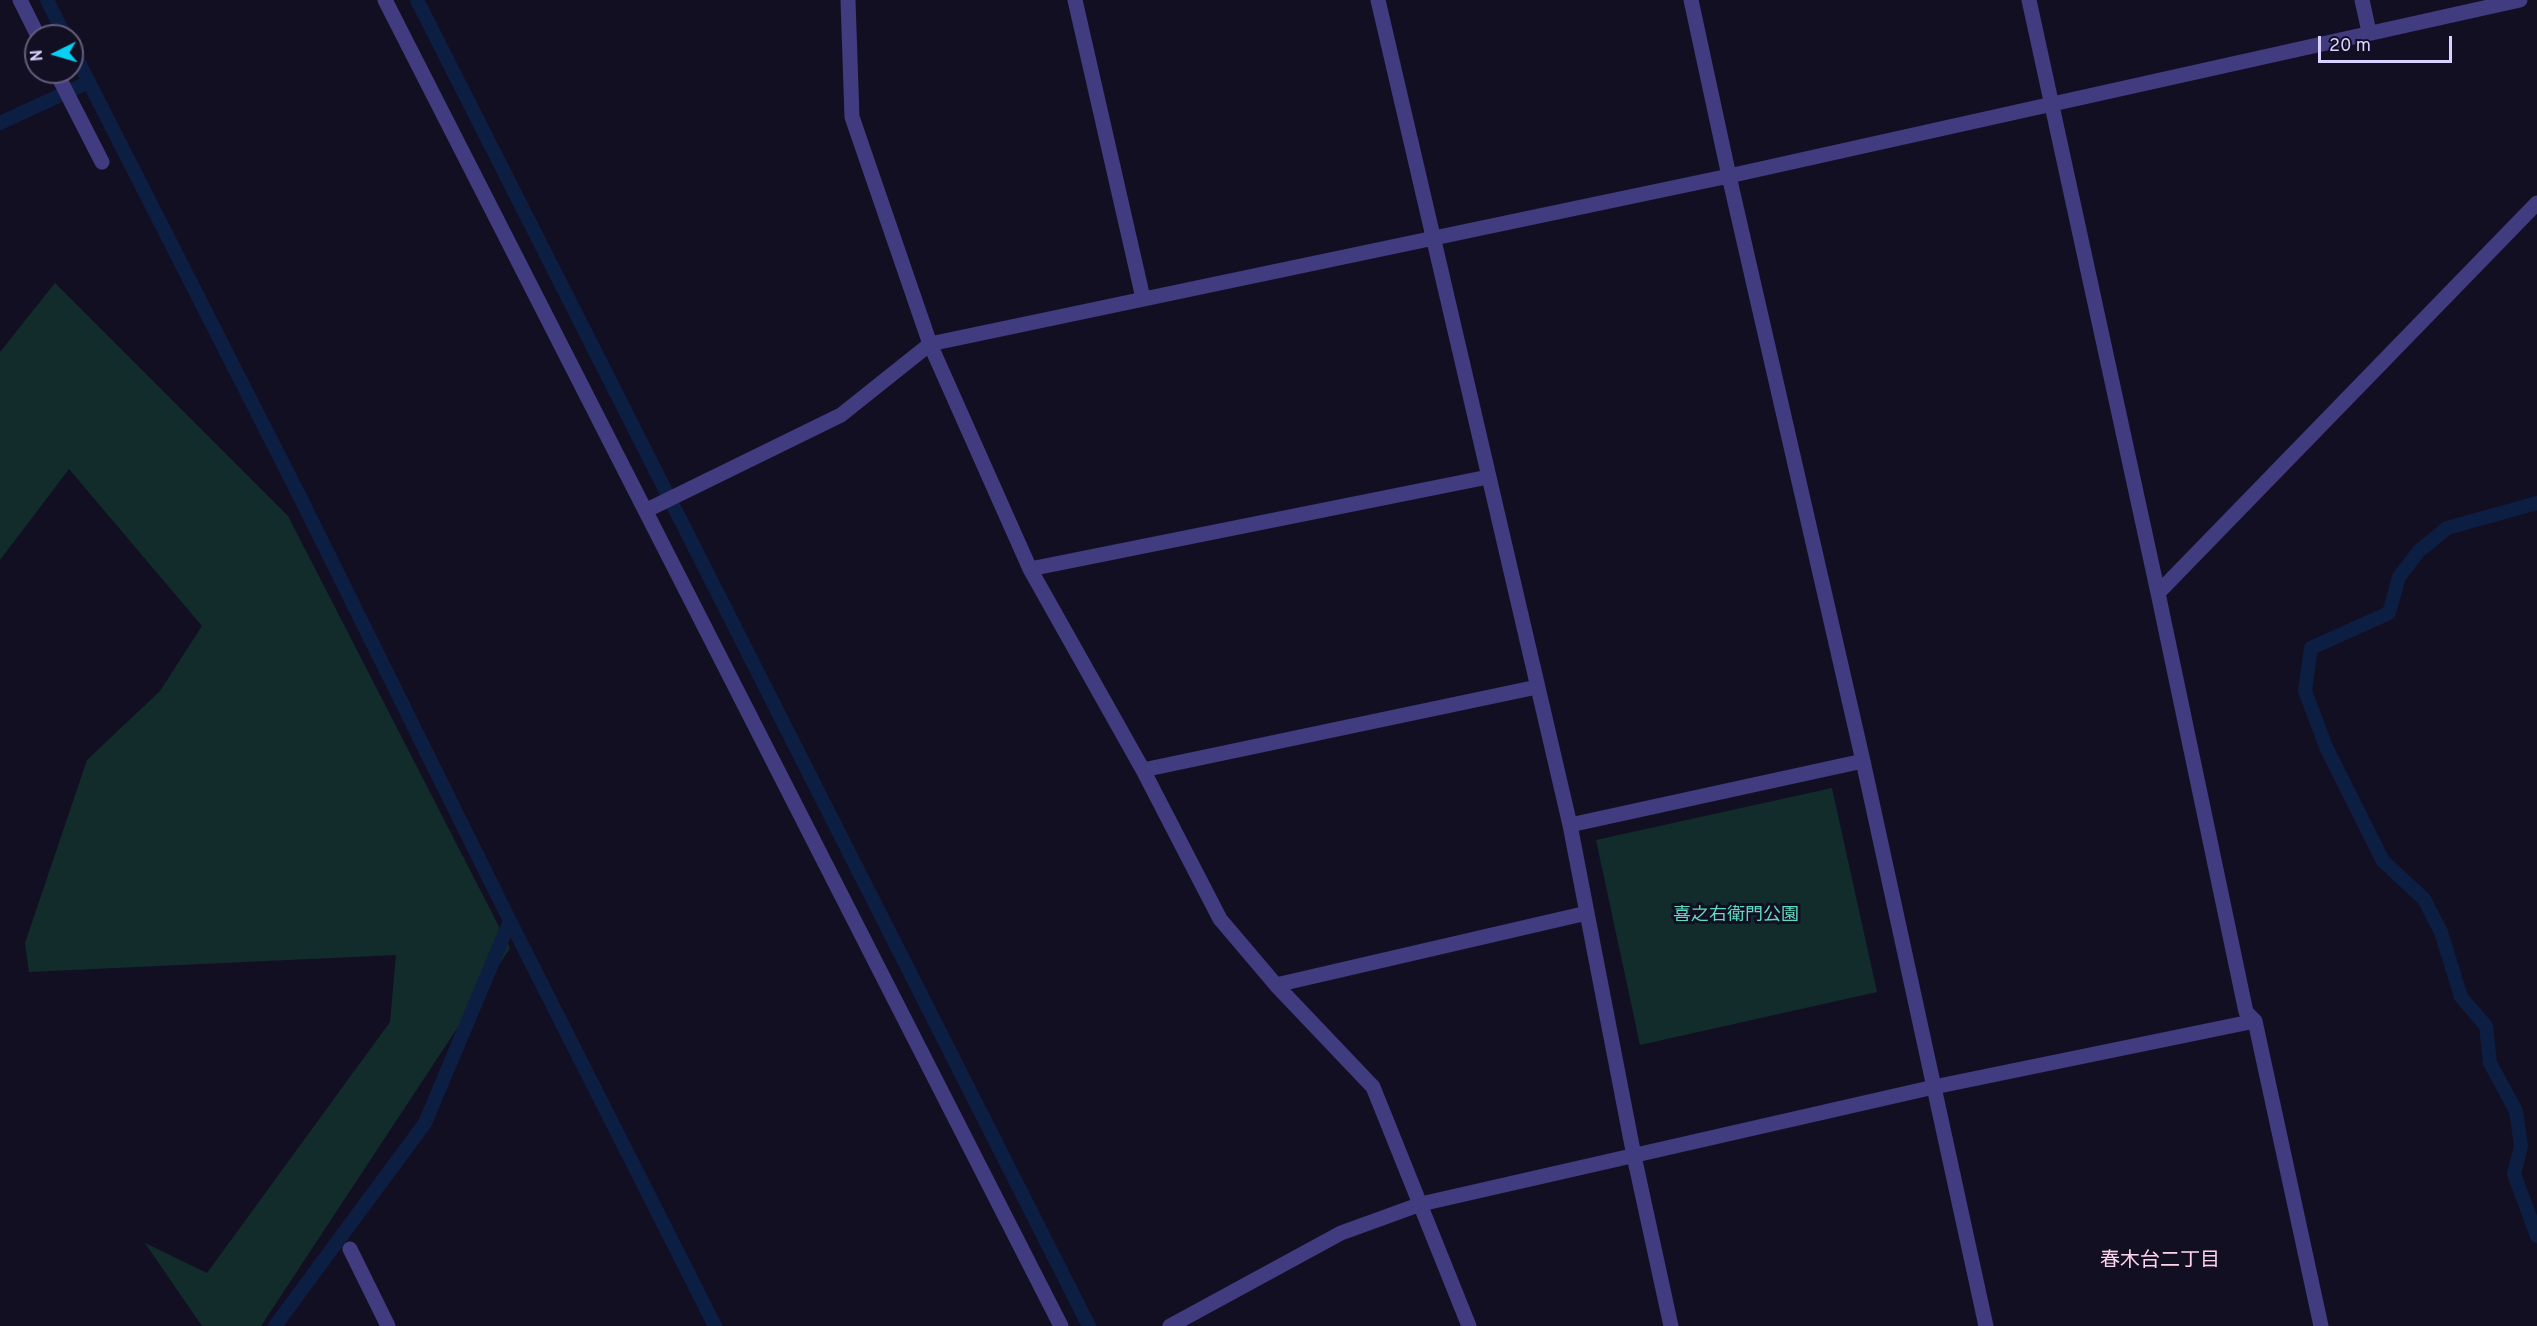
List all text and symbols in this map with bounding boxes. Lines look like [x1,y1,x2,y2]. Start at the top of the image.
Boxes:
north arrow [24,24,84,84]
scale bar [2321,24,2454,62]
text: 20 m [2329,35,2371,58]
text: N [28,49,49,62]
park label: 喜之右衛門公園 [1673,905,1799,927]
district label: 春木台二丁目 [2100,1250,2220,1274]

